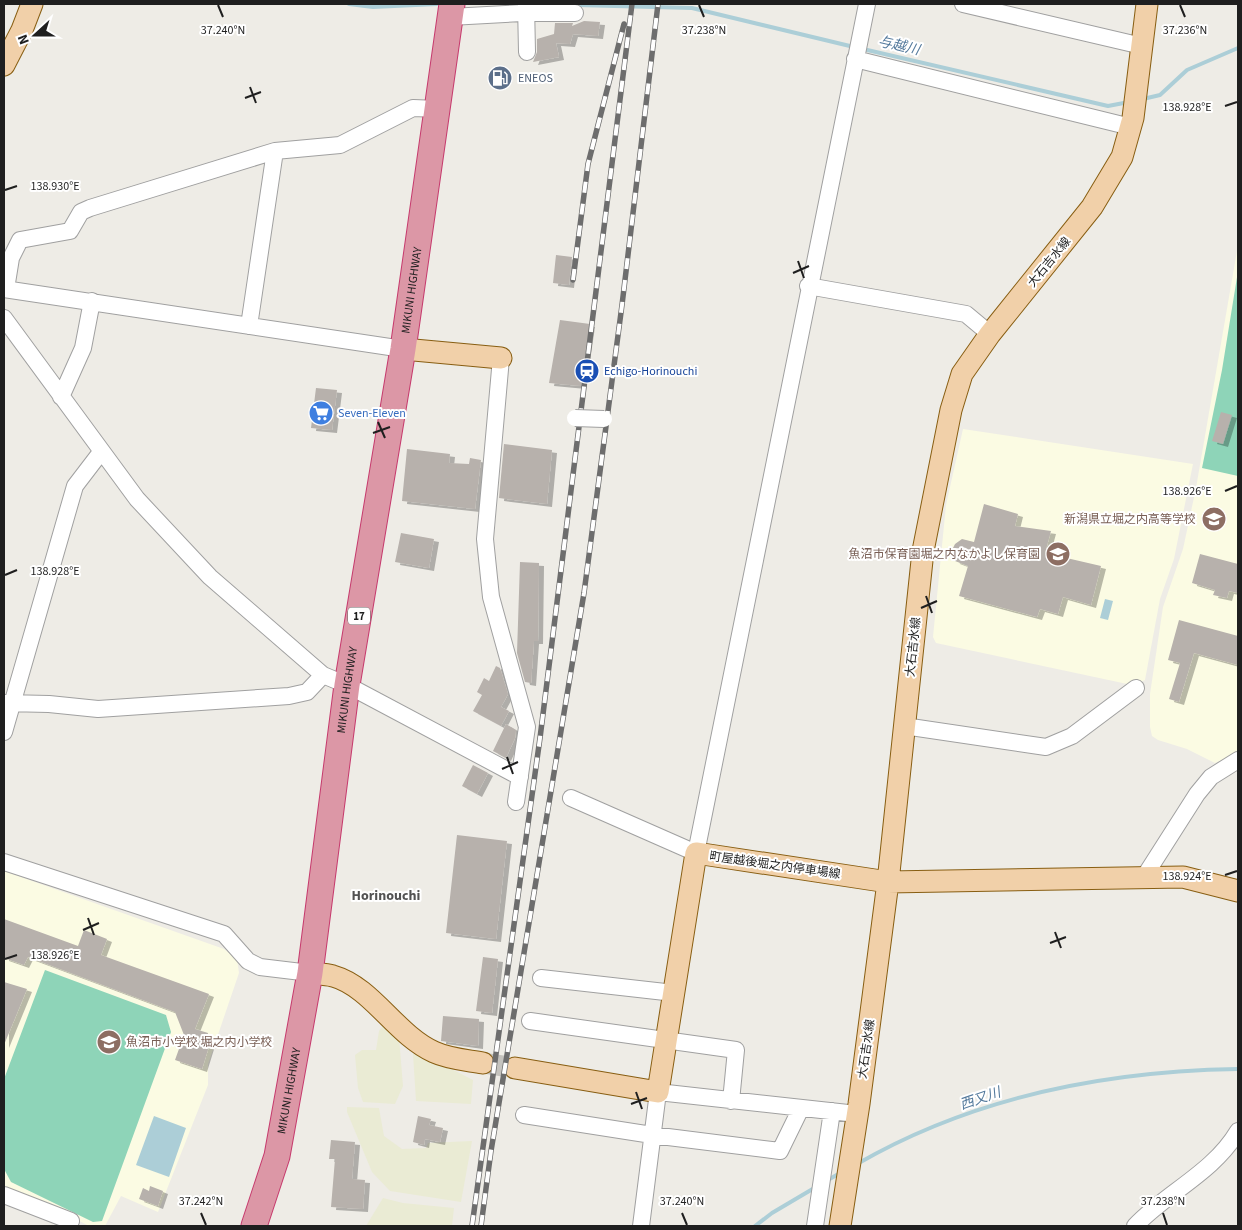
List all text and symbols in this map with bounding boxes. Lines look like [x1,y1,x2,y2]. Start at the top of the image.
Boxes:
north arrow [10,10,60,60]
text: 37.240°N [201,22,245,39]
text: 37.238°N [682,22,726,39]
text: 37.236°N [1163,22,1207,39]
text: N [13,31,35,47]
water label: 与越川 [876,32,923,61]
fuel station icon: ENEOS [487,65,513,91]
place label: ENEOS [518,70,553,87]
text: 138.928°E [1162,99,1212,116]
text: 138.930°E [30,178,80,195]
street label: 大石吉水線 [1024,234,1075,291]
street label: MIKUNI HIGHWAY [397,246,426,335]
station icon: Echigo-Horinouchi [574,358,600,384]
place label: Echigo-Horinouchi [604,363,697,380]
supermarket icon: Seven-Eleven [308,400,334,426]
place label: Seven-Eleven [338,405,406,422]
text: 138.926°E [1162,483,1212,500]
school or university icon: 新潟県立堀之内高等学校 [1201,506,1227,532]
place label: 新潟県立堀之内高等学校 [1064,511,1196,528]
school or university icon: 魚沼市保育園堀之内なかよし保育園 [1045,541,1071,567]
place label: 魚沼市保育園堀之内なかよし保育園 [849,546,1040,563]
text: 138.928°E [30,563,80,580]
road number: 17 [348,608,370,624]
street label: 大石吉水線 [902,616,925,678]
street label: MIKUNI HIGHWAY [333,645,362,734]
street label: 町屋越後堀之内停車場線 [708,848,841,883]
text: 138.924°E [1162,868,1212,885]
district label: Horinouchi [352,886,421,906]
text: 138.926°E [30,947,80,964]
street label: 大石吉水線 [854,1018,879,1080]
school or university icon: 魚沼市小学校 堀之内小学校 [96,1029,122,1055]
place label: 魚沼市小学校 堀之内小学校 [126,1034,272,1051]
street label: MIKUNI HIGHWAY [273,1046,305,1135]
water label: 西又川 [957,1082,1005,1115]
text: 37.242°N [179,1193,223,1210]
text: 37.240°N [660,1193,704,1210]
text: 37.238°N [1141,1193,1185,1210]

